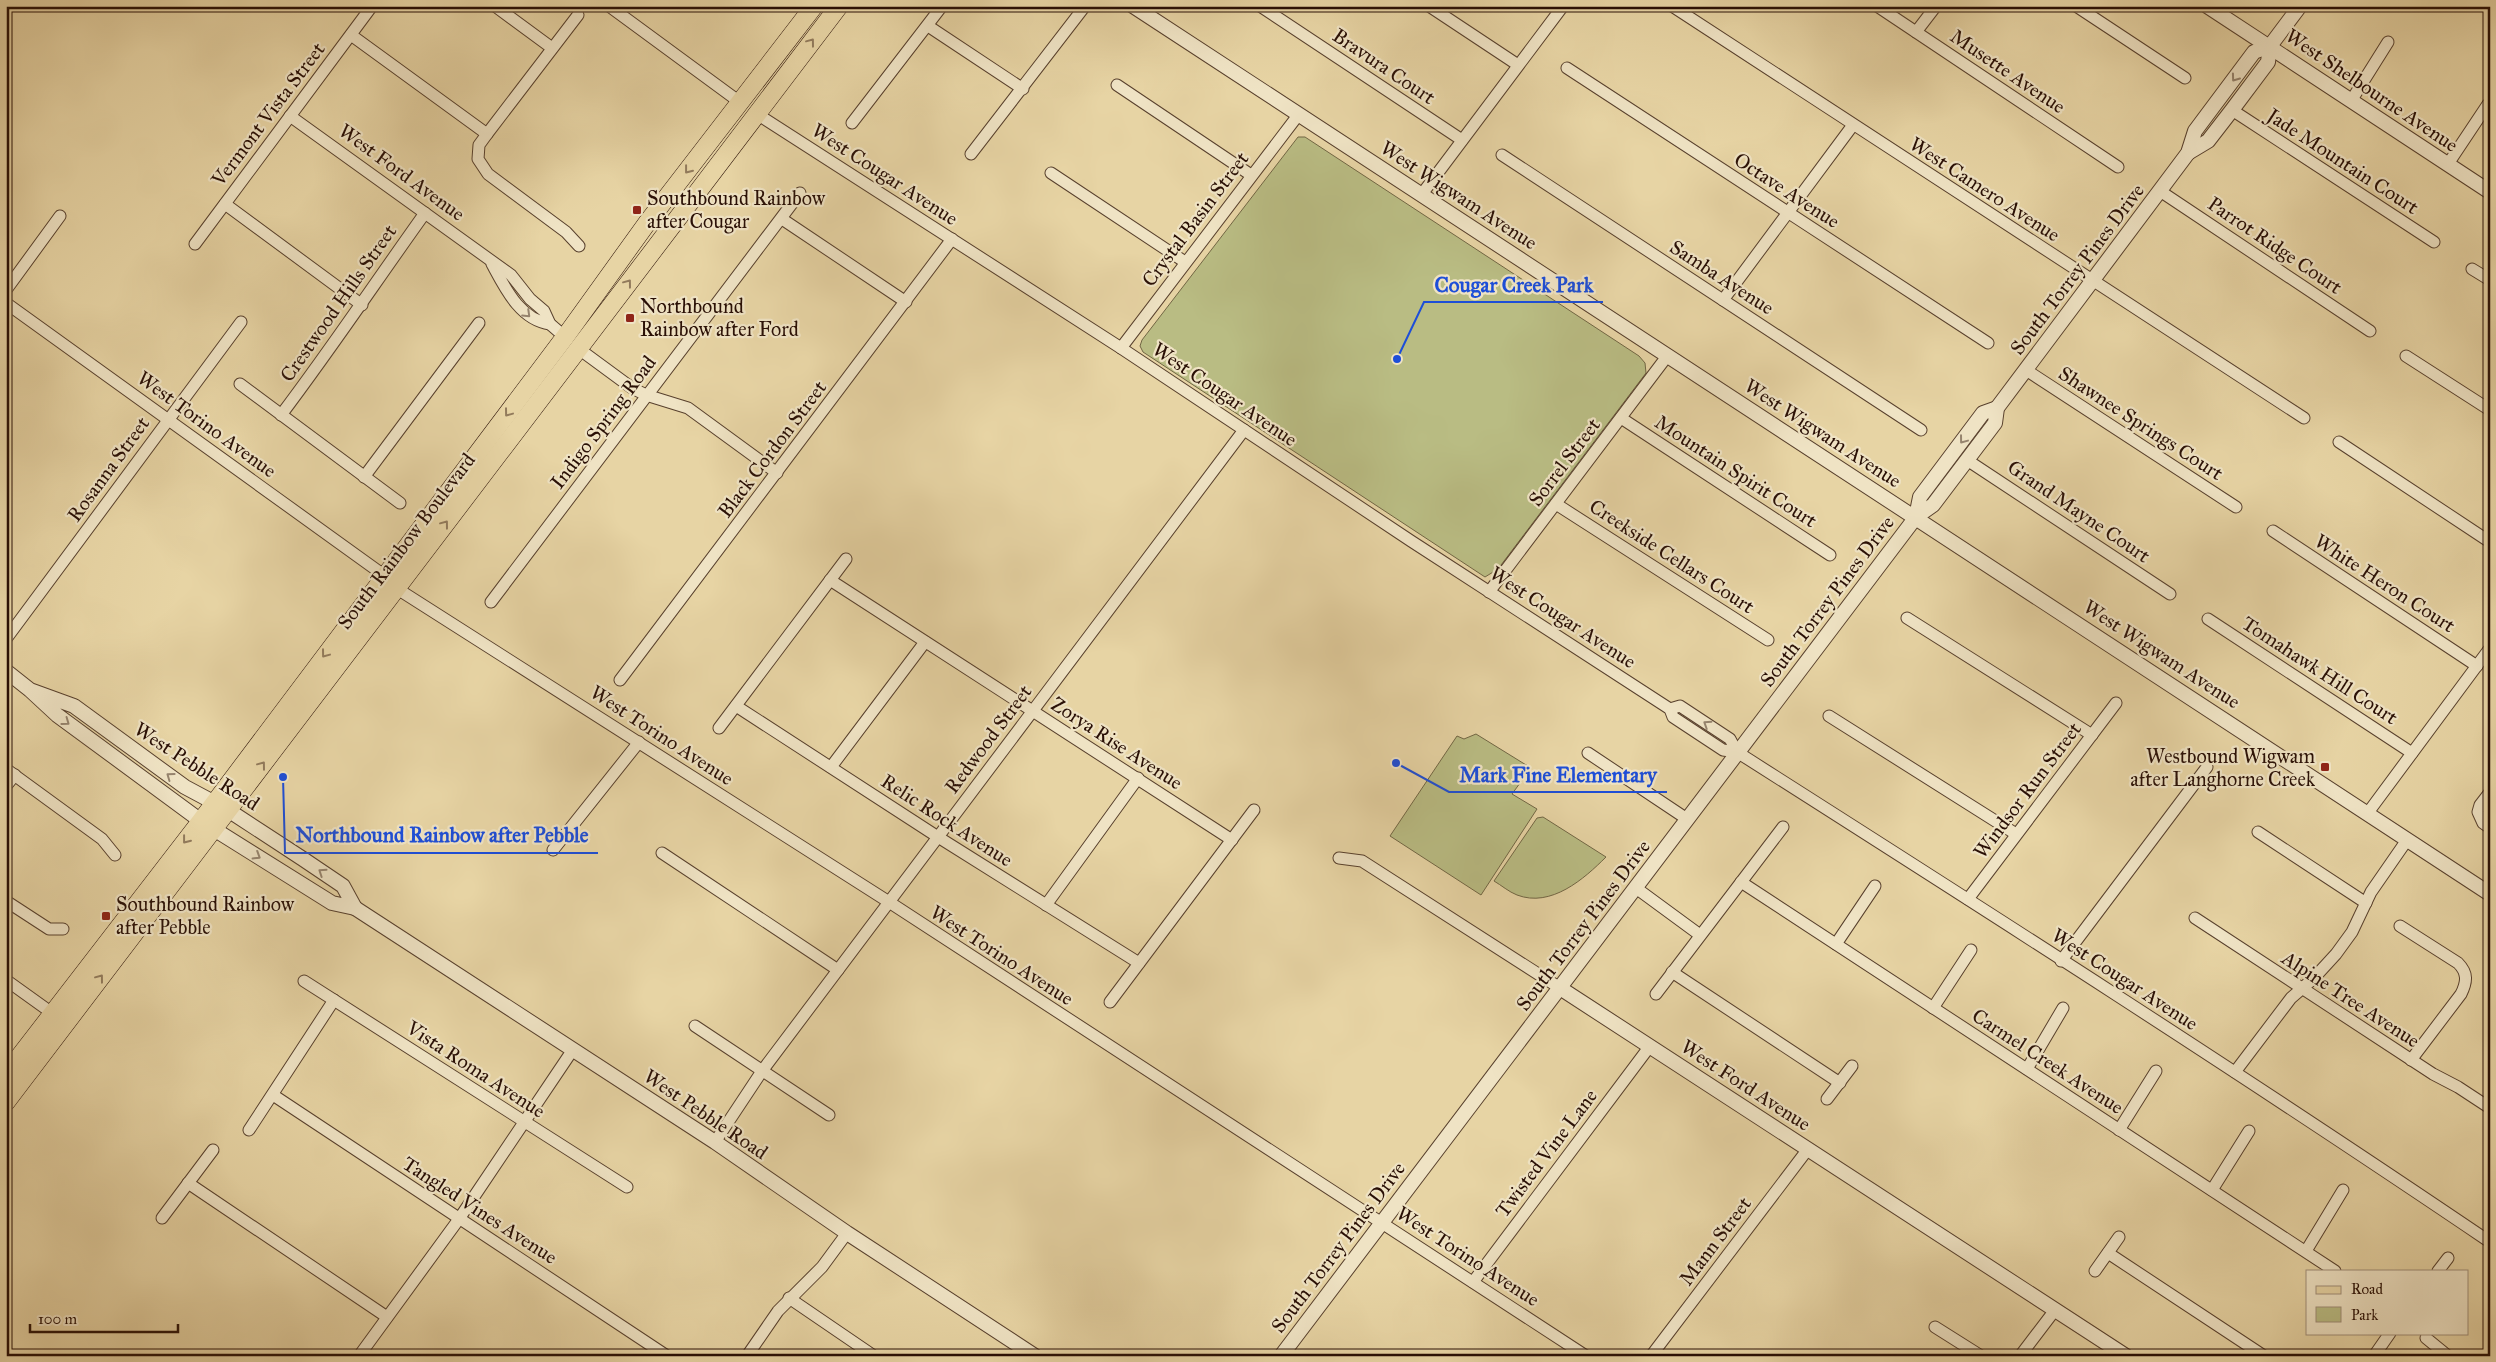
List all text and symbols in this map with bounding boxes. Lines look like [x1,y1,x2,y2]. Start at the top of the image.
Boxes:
street label: Bravura Court [1328,23,1440,109]
street label: West Shelbourne Avenue [2281,23,2463,157]
street label: Musette Avenue [1946,24,2070,118]
street label: Vermont Vista Street [206,37,330,191]
one-way arrow [806,39,814,48]
one-way arrow [2232,72,2241,82]
street label: Jade Mountain Court [2260,102,2423,220]
street label: West Ford Avenue [334,118,470,226]
street label: West Cougar Avenue [807,118,963,231]
street label: West Camero Avenue [1905,131,2065,247]
street label: West Wigwam Avenue [1376,135,1542,255]
street label: Crystal Basin Street [1137,147,1253,291]
street label: Octave Avenue [1730,147,1844,233]
one-way arrow [685,164,694,174]
street label: South Torrey Pines Drive [2005,179,2149,359]
place label: Southbound Rainbow after Cougar [647,186,826,234]
street label: Parrot Ridge Court [2203,191,2347,300]
marker: Southbound Rainbow after Cougar [631,204,643,216]
street label: Crestwood Hills Street [275,220,401,386]
street label: Samba Avenue [1665,234,1779,320]
callout: Cougar Creek Park [1424,266,1603,302]
text: Cougar Creek Park [1434,272,1595,298]
one-way arrow [623,280,631,289]
place label: Northbound Rainbow after Ford [640,294,799,341]
one-way arrow [521,308,530,317]
marker: Northbound Rainbow after Ford [624,312,636,324]
street label: West Cougar Avenue [1148,337,1302,452]
street label: Indigo Spring Road [545,351,662,494]
street label: Shawnee Springs Court [2054,361,2228,486]
street label: West Torino Avenue [133,366,281,482]
street label: West Wigwam Avenue [1740,373,1906,493]
street label: Black Cordon Street [713,376,831,522]
one-way arrow [505,407,514,417]
street label: Mountain Spirit Court [1650,410,1822,532]
street label: Rosanna Street [62,412,154,526]
street label: Sorrel Street [1523,413,1605,511]
one-way arrow [1960,434,1969,444]
street label: South Rainbow Boulevard [332,448,480,634]
street label: Grand Mayne Court [2003,455,2155,567]
street label: Creekside Cellars Court [1585,494,1759,618]
street label: South Torrey Pines Drive [1755,511,1899,691]
one-way arrow [440,521,448,530]
street label: White Heron Court [2310,529,2460,637]
street label: West Cougar Avenue [1485,561,1641,674]
street label: West Wigwam Avenue [2079,594,2245,714]
street label: Tomahawk Hill Court [2238,611,2402,729]
one-way arrow [323,648,331,657]
street label: West Torino Avenue [586,680,738,790]
street label: Redwood Street [939,680,1037,798]
street label: Zorya Rise Avenue [1047,692,1187,794]
one-way arrow [61,716,70,725]
street label: West Pebble Road [130,717,264,815]
street label: Windsor Run Street [1968,717,2086,863]
one-way arrow [1703,721,1713,730]
place label: Westbound Wigwam after Langhorne Creek [2130,744,2316,792]
callout: Mark Fine Elementary [1449,756,1667,792]
marker: Westbound Wigwam after Langhorne Creek [2319,761,2331,773]
one-way arrow [257,762,265,771]
text: Mark Fine Elementary [1459,762,1658,788]
street label: Relic Rock Avenue [877,769,1017,871]
one-way arrow [166,773,176,782]
callout: Northbound Rainbow after Pebble [285,817,598,853]
text: Northbound Rainbow after Pebble [296,822,589,848]
one-way arrow [183,834,191,843]
street label: South Torrey Pines Drive [1511,835,1655,1015]
one-way arrow [251,849,260,859]
one-way arrow [318,869,327,878]
place label: Southbound Rainbow after Pebble [116,892,295,939]
street label: West Torino Avenue [926,900,1078,1010]
marker: Southbound Rainbow after Pebble [100,910,112,922]
street label: West Cougar Avenue [2047,923,2203,1036]
street label: Alpine Tree Avenue [2277,945,2424,1052]
one-way arrow [94,974,103,984]
street label: Carmel Creek Avenue [1968,1003,2128,1119]
street label: Vista Roma Avenue [401,1015,550,1123]
street label: West Ford Avenue [1677,1034,1815,1136]
street label: West Pebble Road [639,1064,773,1164]
street label: Twisted Vine Lane [1490,1084,1602,1222]
street label: Tangled Vines Avenue [398,1151,562,1270]
street label: South Torrey Pines Drive [1266,1157,1410,1337]
street label: Mann Street [1674,1192,1756,1290]
street label: West Torino Avenue [1392,1201,1544,1311]
legend [2306,1270,2468,1334]
text: Road [2351,1280,2383,1298]
scale bar [30,1302,178,1334]
text: Park [2351,1306,2378,1324]
text: 100 m [38,1310,78,1328]

